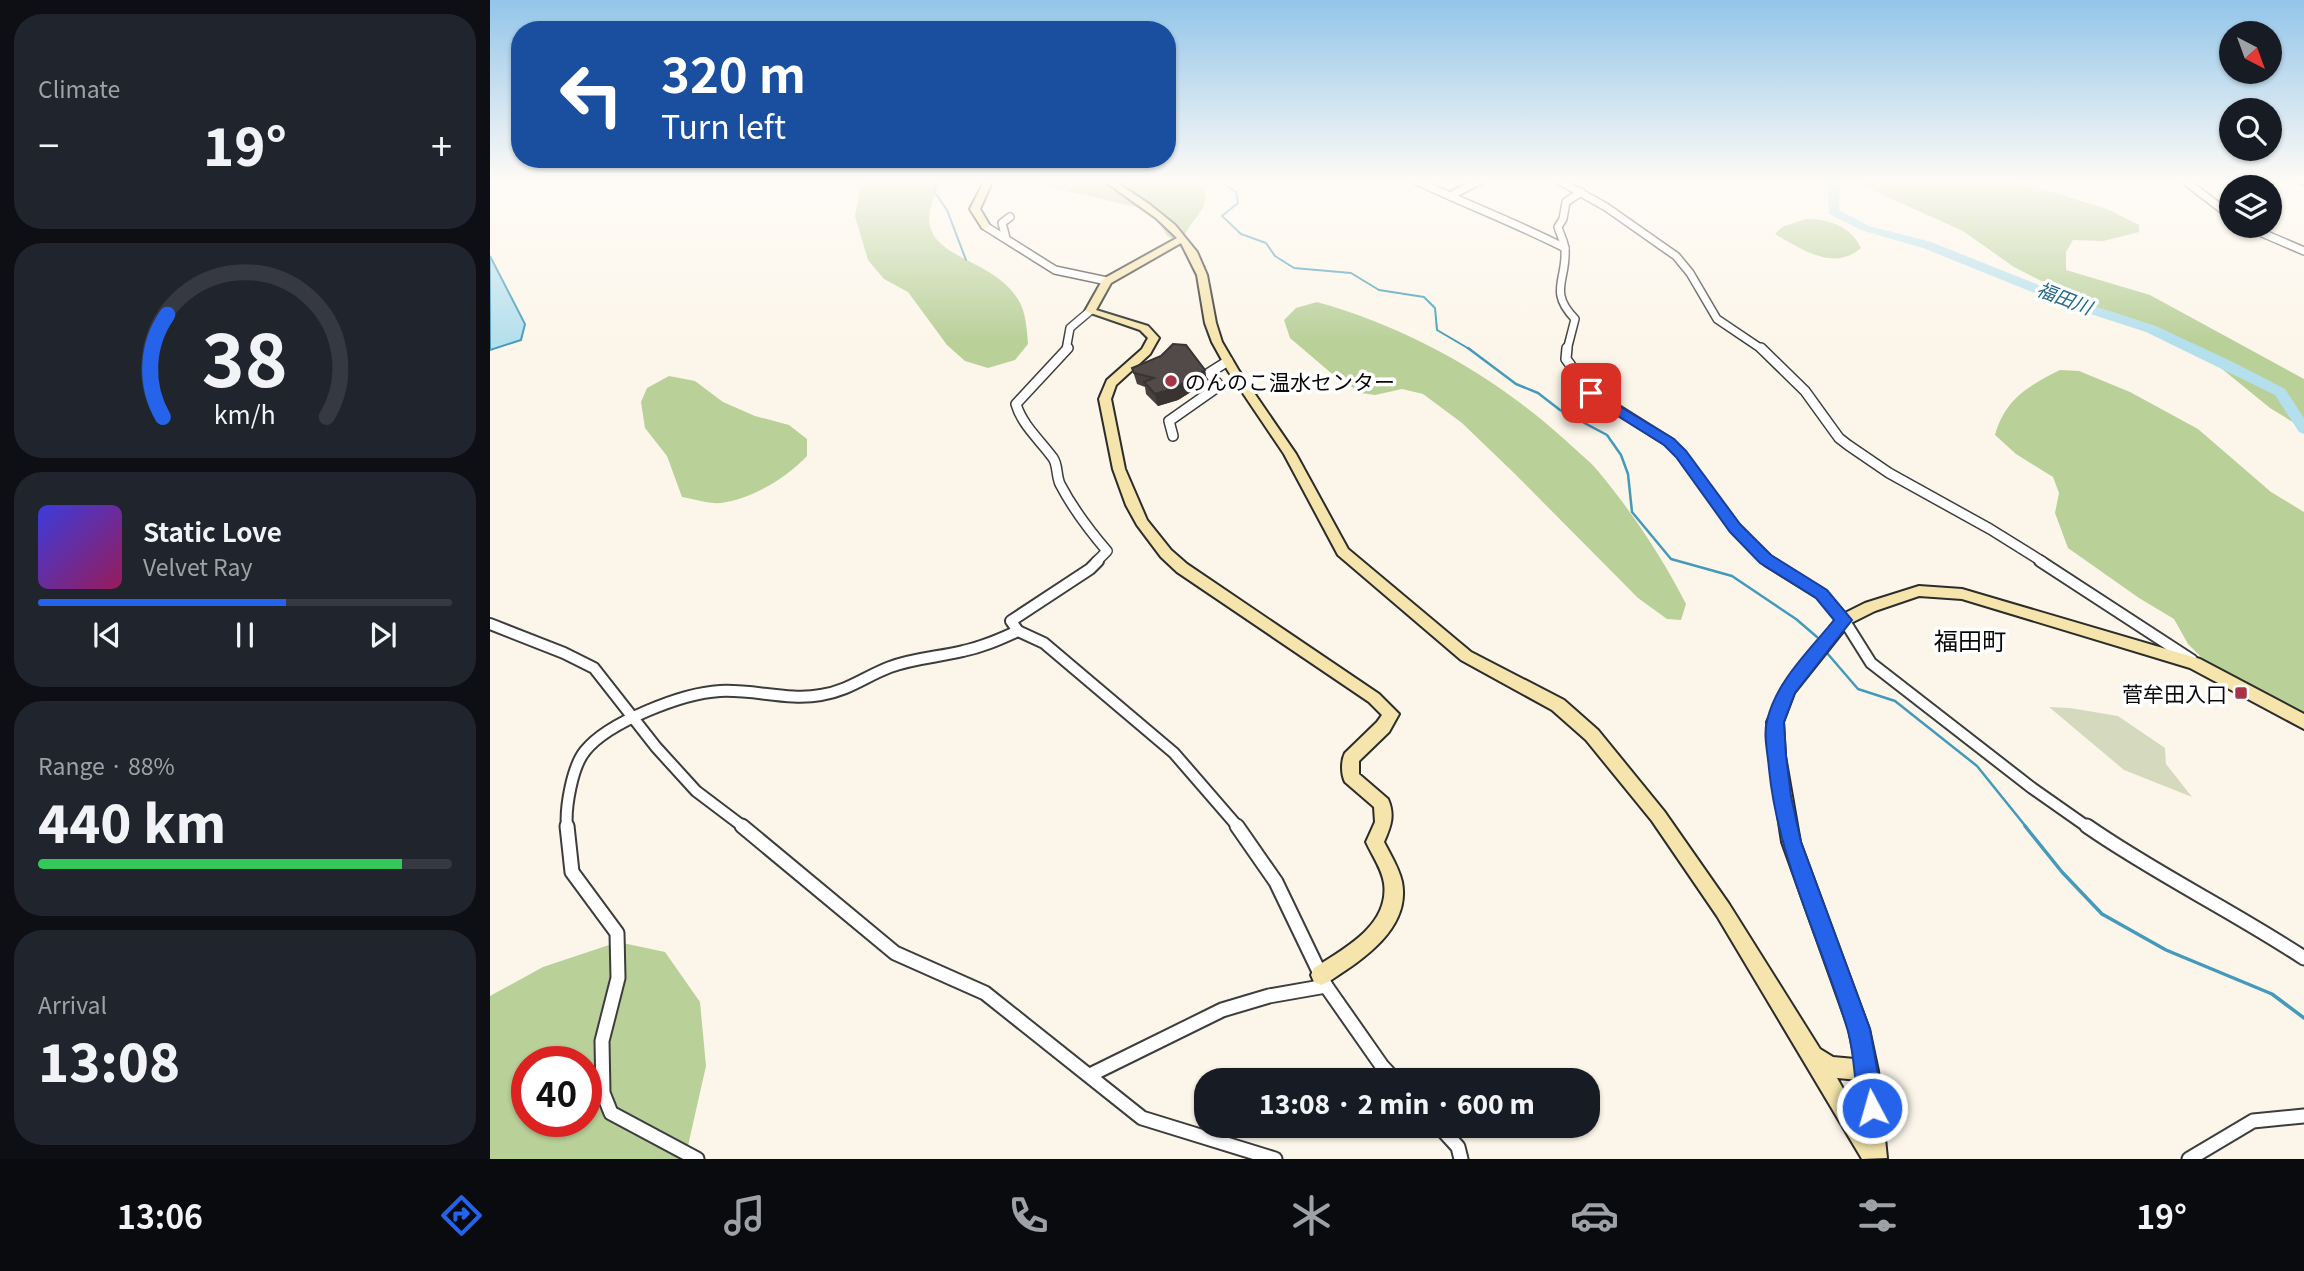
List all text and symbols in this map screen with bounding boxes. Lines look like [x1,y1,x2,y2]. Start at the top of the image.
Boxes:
north arrow [2219,21,2282,84]
map controls [2219,21,2282,238]
text: 320 m [661,36,806,107]
icon: left [546,49,637,140]
text: Climate [38,71,120,105]
button: search [2219,98,2282,161]
text: Turn left [661,102,786,148]
text: 19° [203,106,287,181]
text: − [38,116,59,171]
text: + [431,116,452,171]
button: layers [2219,175,2282,238]
water label: 福田川 [2034,274,2098,321]
text: 38 [202,303,288,408]
pin [1561,363,1621,423]
place label: のんのこ温水センター [1185,366,1395,396]
marker: のんのこ温水センター [1163,373,1179,389]
icon: arrive [1572,374,1610,412]
text: km/h [214,394,276,430]
text: Static Love [143,512,282,549]
text: Velvet Ray [143,549,253,583]
icon: previous [88,616,126,654]
icon: pause [226,616,264,654]
icon: next [364,616,402,654]
district label: 福田町 [1934,622,2006,657]
place label: 菅牟田入口 [2122,678,2227,708]
marker: 菅牟田入口 [2233,685,2249,701]
text: Range · 88% [38,748,175,782]
text: 440 km [38,783,226,858]
text: Arrival [38,987,107,1021]
text: 13:08 [38,1022,180,1097]
speed limit sign: 40 [511,1046,602,1137]
position arrow [1835,1071,1909,1145]
text: 13:08 · 2 min · 600 m [1259,1084,1535,1121]
icon: directions [437,1191,486,1240]
icon: music [720,1191,769,1240]
icon: phone [1004,1191,1053,1240]
icon: climate [1287,1191,1336,1240]
icon: car [1570,1191,1619,1240]
icon: filters [1853,1191,1902,1240]
text: 13:06 [117,1192,203,1238]
text: 19° [2136,1192,2187,1238]

